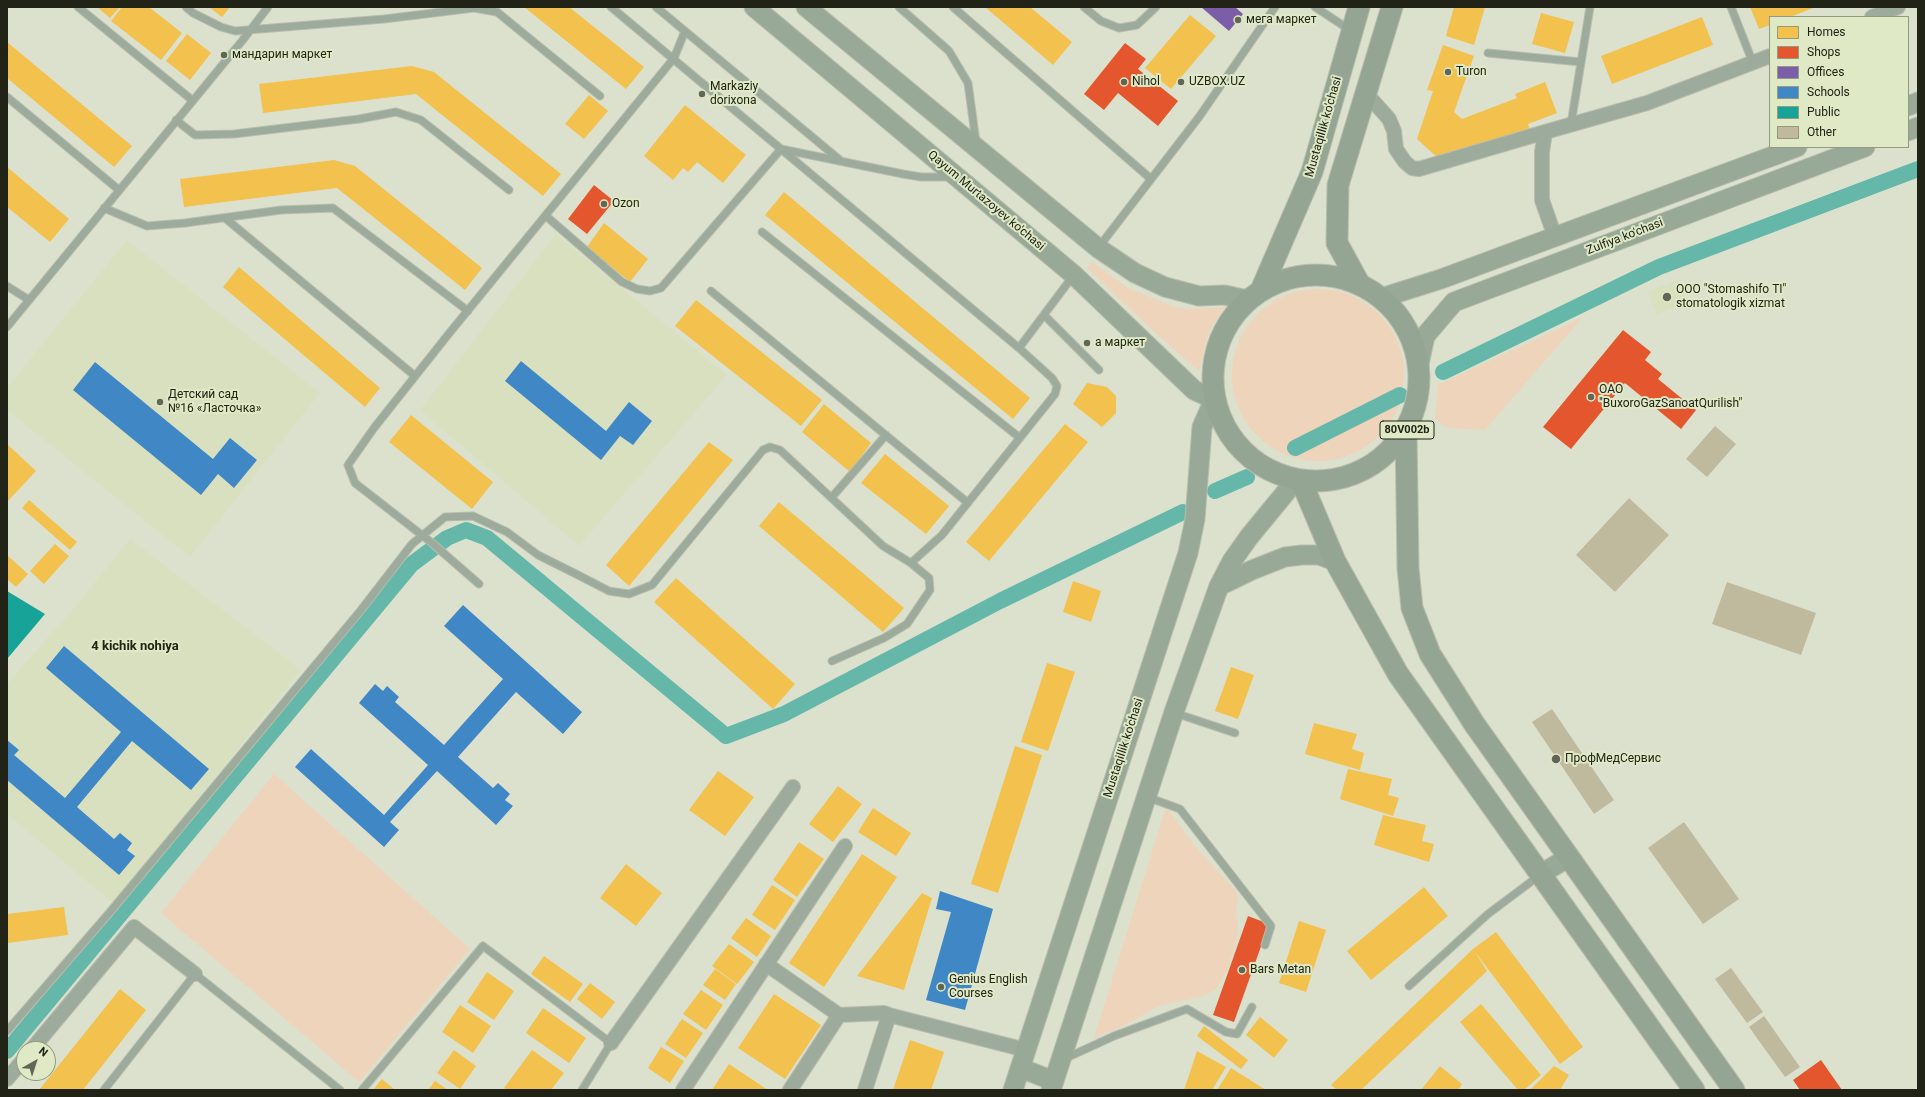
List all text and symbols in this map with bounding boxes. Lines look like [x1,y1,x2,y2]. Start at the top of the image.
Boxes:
place label: мега маркет [1246,13,1316,27]
marker: мега маркет [1233,15,1243,25]
legend [1769,16,1909,148]
text: Homes [1807,25,1845,39]
text: Shops [1807,45,1841,59]
place label: мандарин маркет [232,48,332,62]
marker: мандарин маркет [219,50,229,60]
place label: Turon [1456,65,1487,79]
text: Offices [1807,65,1844,79]
marker: Turon [1443,67,1453,77]
place label: Nihol [1132,75,1160,89]
place label: UZBOX.UZ [1189,75,1245,89]
street label: Mustaqillik ko'chasi [1303,75,1345,179]
marker: Nihol [1119,77,1129,87]
marker: UZBOX.UZ [1176,77,1186,87]
place label: Markaziy dorixona [710,80,758,108]
text: Schools [1807,85,1850,99]
marker: Markaziy dorixona [697,89,707,99]
text: Public [1807,105,1840,119]
text: Other [1807,125,1836,139]
street label: Qayum Murtazoyev ko'chasi [925,148,1047,254]
place label: Ozon [612,197,640,211]
marker: Ozon [599,199,609,209]
street label: Zulfiya ko'chasi [1585,216,1665,258]
place label: OOO "Stomashifo TI" stomatologik xizmat [1676,283,1786,311]
marker: OOO "Stomashifo TI" stomatologik xizmat [1661,291,1673,303]
place label: а маркет [1095,336,1145,350]
marker: а маркет [1082,338,1092,348]
place label: ОАО "BuxoroGazSanoatQurilish" [1599,383,1742,411]
place label: Детский сад №16 «Ласточка» [168,388,261,416]
marker: ОАО "BuxoroGazSanoatQurilish" [1586,392,1596,402]
marker: Детский сад №16 «Ласточка» [155,397,165,407]
road number: 80V002b [1380,421,1434,439]
district label: 4 kichik nohiya [91,639,179,655]
street label: Mustaqillik ko'chasi [1101,696,1147,800]
place label: ПрофМедСервис [1565,752,1661,766]
marker: ПрофМедСервис [1550,753,1562,765]
place label: Bars Metan [1250,963,1311,977]
marker: Bars Metan [1237,965,1247,975]
place label: Genius English Courses [949,973,1028,1001]
marker: Genius English Courses [936,982,946,992]
north arrow [16,1041,56,1081]
text: N [36,1045,50,1060]

